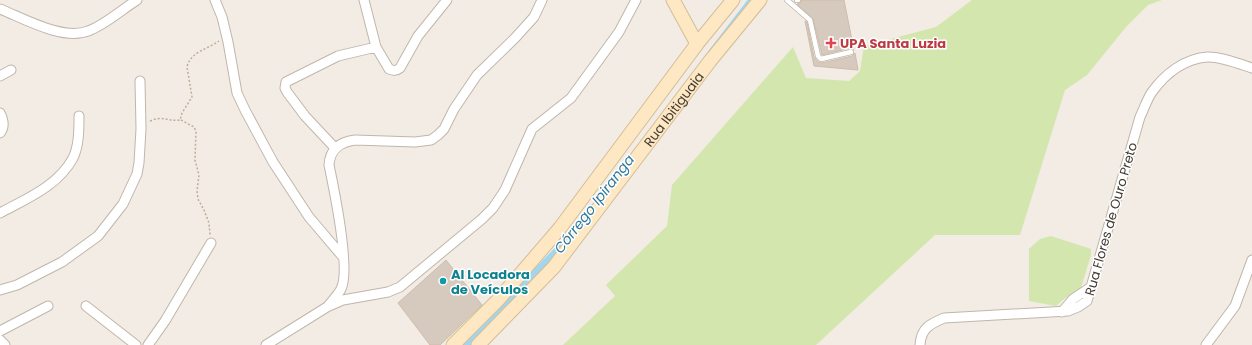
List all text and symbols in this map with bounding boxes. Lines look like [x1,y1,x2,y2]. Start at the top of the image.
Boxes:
place label: UPA Santa Luzia [840,34,946,53]
marker: UPA Santa Luzia [825,37,837,49]
street label: Rua Ibitiguaia [639,68,708,151]
street label: Rua Flores de Ouro Preto [1080,140,1142,298]
water label: Córrego Ipiranga [549,150,639,258]
place label: Al Locadora de Veículos [451,265,530,299]
marker: Al Locadora de Veículos [438,276,448,286]

